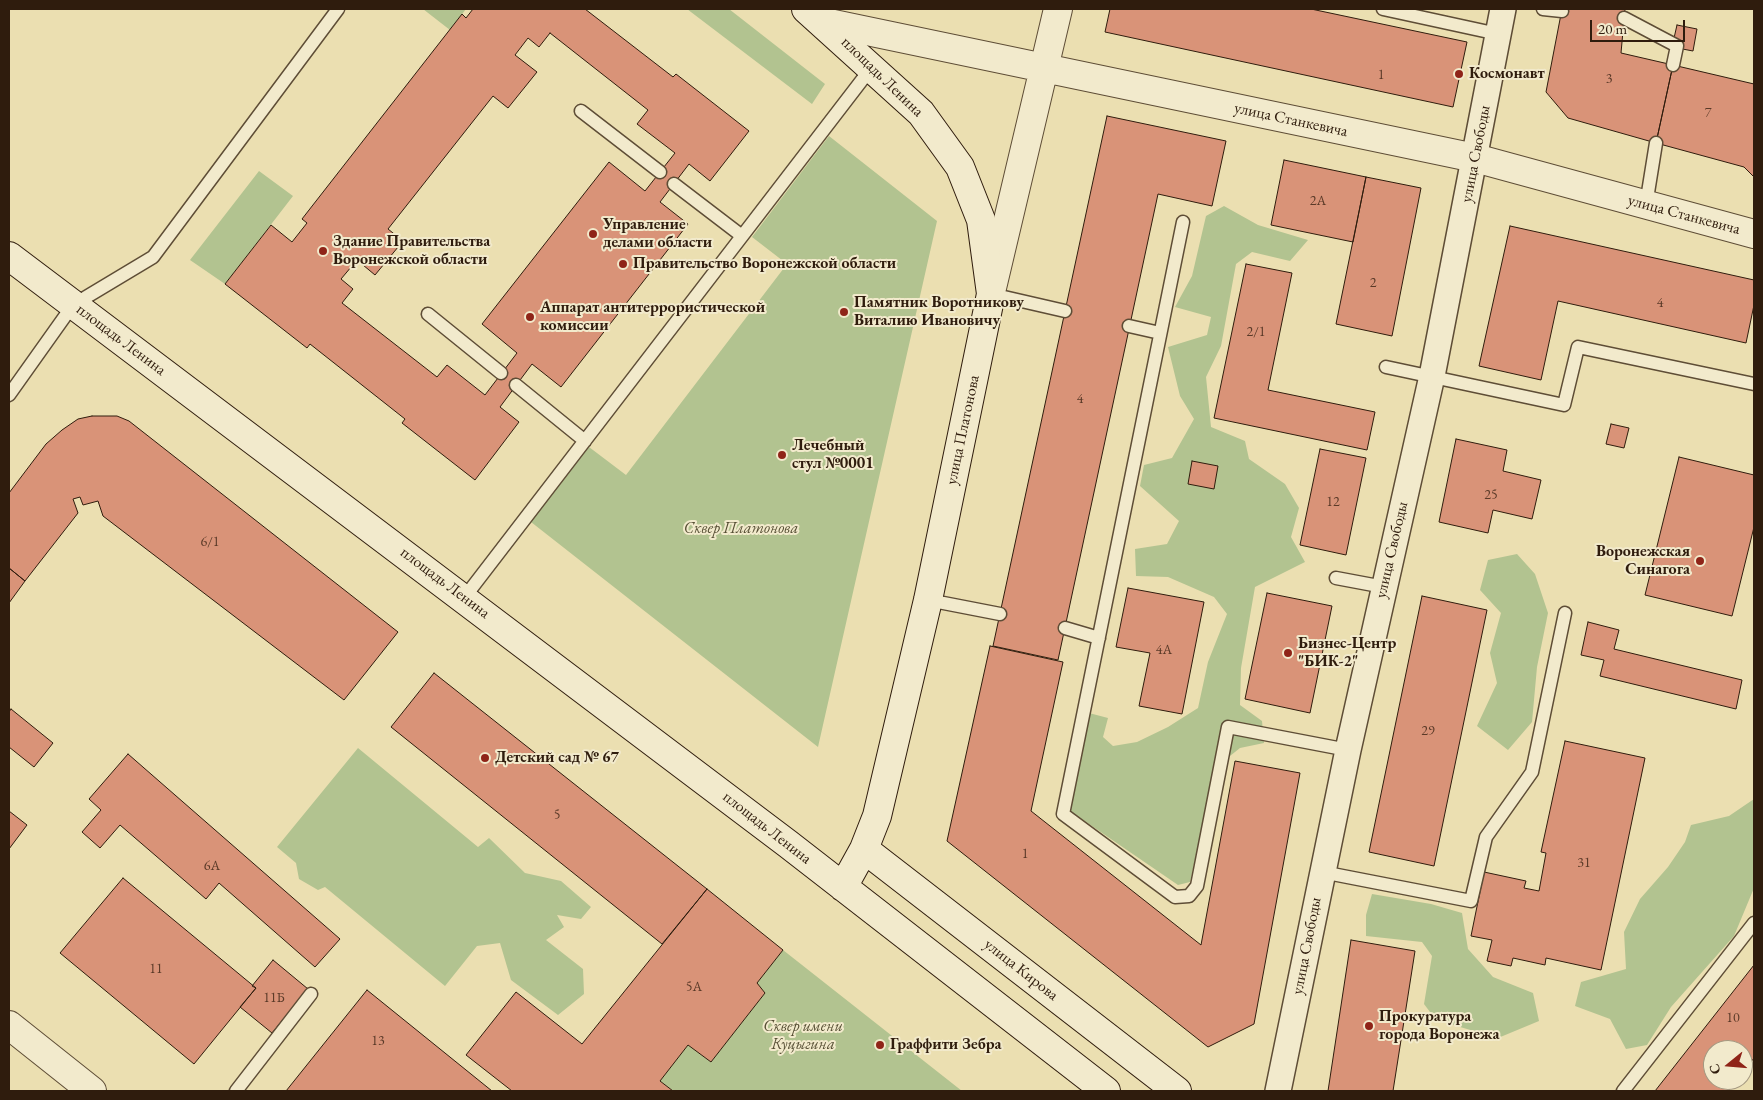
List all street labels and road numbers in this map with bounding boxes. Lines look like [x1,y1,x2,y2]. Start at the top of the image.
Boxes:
street label: площадь Ленина [837,33,927,121]
street label: улица Станкевича [1232,99,1350,141]
street label: улица Свободы [1457,104,1495,204]
street label: улица Станкевича [1626,191,1742,239]
street label: площадь Ленина [72,300,170,380]
street label: улица Платонова [942,373,984,487]
street label: улица Свободы [1372,500,1412,600]
street label: площадь Ленина [396,543,494,623]
street label: площадь Ленина [719,787,815,869]
street label: улица Свободы [1288,896,1326,996]
street label: улица Кирова [980,935,1062,1005]

